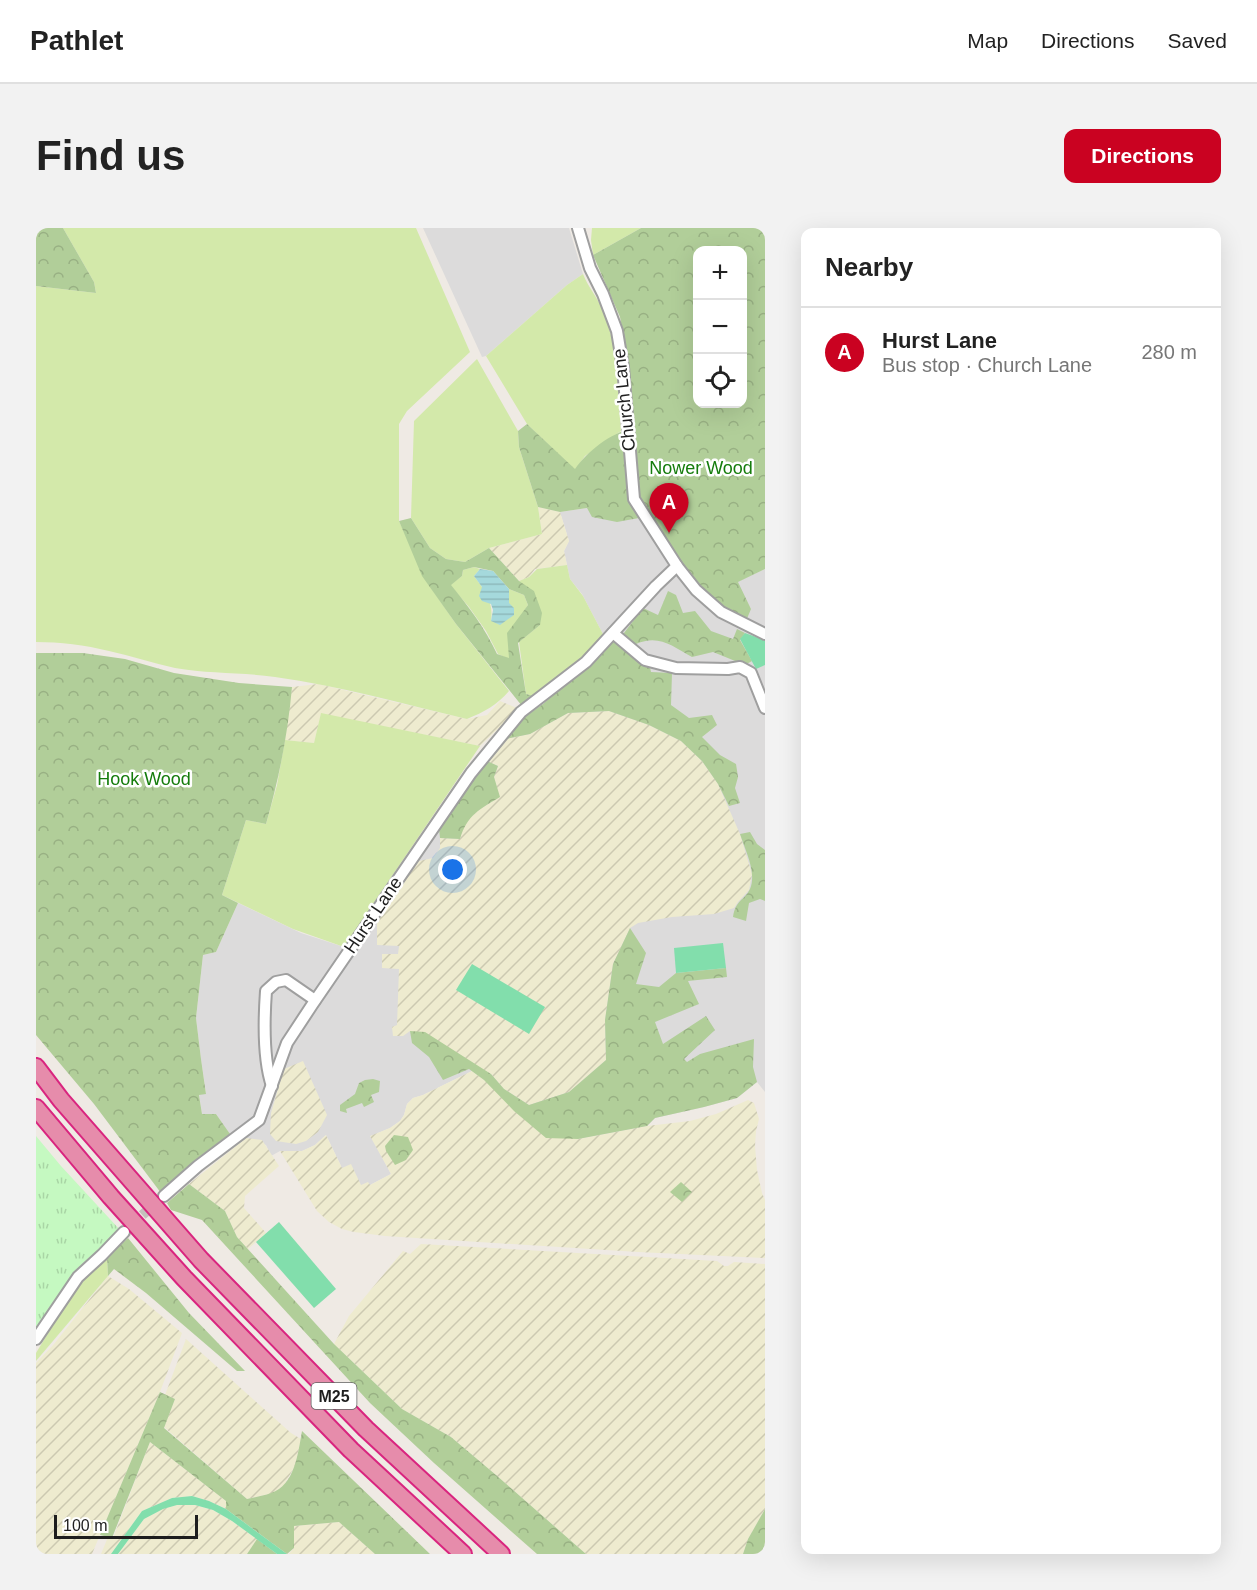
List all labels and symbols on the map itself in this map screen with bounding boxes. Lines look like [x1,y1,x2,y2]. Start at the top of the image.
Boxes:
street label: Church Lane [609,348,639,452]
park label: Nower Wood [649,458,753,478]
pin: A [650,484,688,533]
park label: Hook Wood [97,769,191,789]
your location [438,855,467,884]
street label: Hurst Lane [340,873,406,957]
road number: M25 [312,1383,356,1409]
scale bar [54,1512,198,1540]

